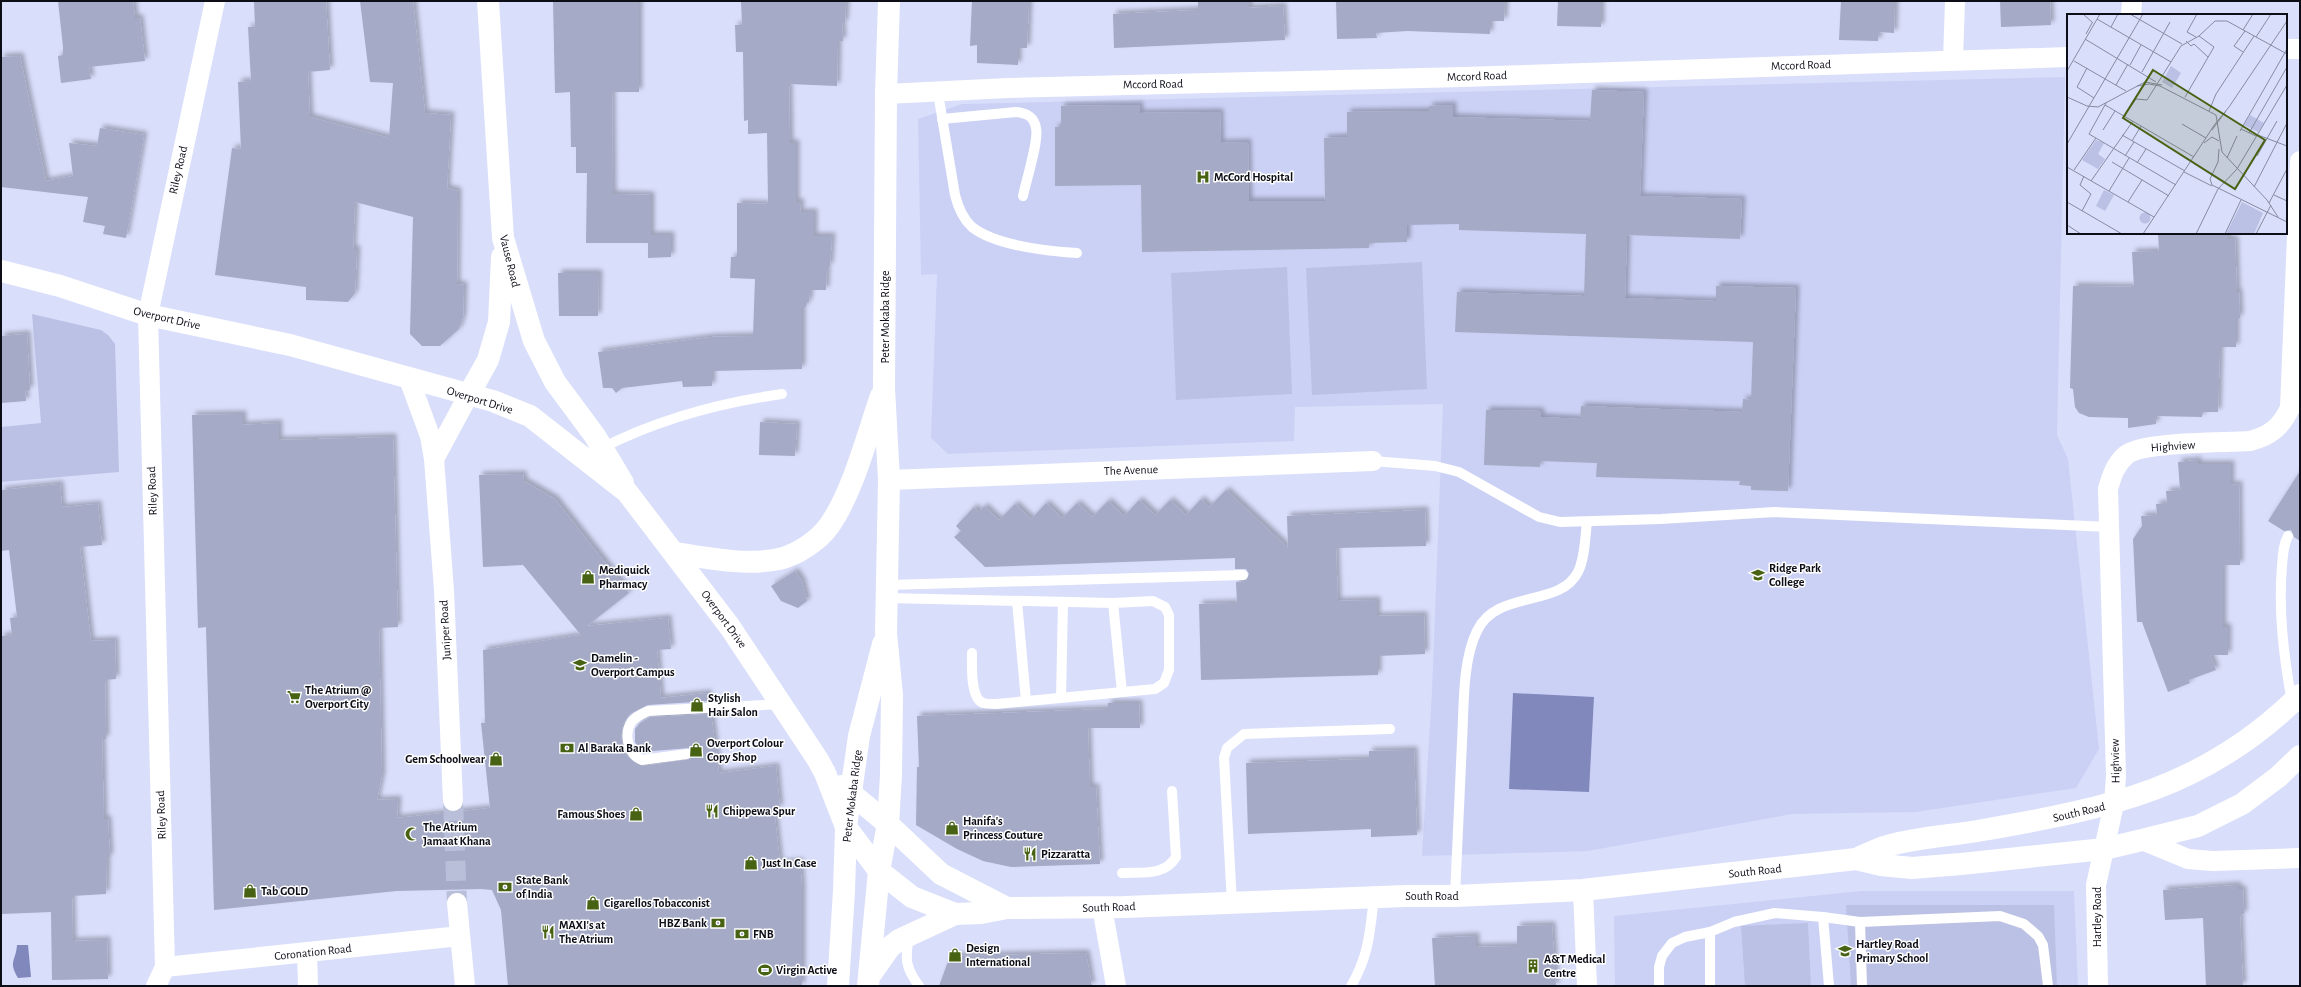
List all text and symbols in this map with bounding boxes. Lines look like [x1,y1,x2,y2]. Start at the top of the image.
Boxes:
inset map [2067,14,2287,234]
street label: Mccord Road [1771,58,1831,72]
street label: Mccord Road [1447,69,1507,83]
street label: Mccord Road [1123,77,1183,91]
street label: Riley Road [167,145,190,195]
hospital icon: McCord Hospital [1195,169,1211,185]
place label: McCord Hospital [1214,171,1293,183]
street label: Vause Road [498,234,522,288]
street label: Peter Mokaba Ridge [879,270,891,364]
street label: Overport Drive [132,304,202,332]
street label: Overport Drive [446,384,514,416]
street label: Highview [2150,438,2196,454]
street label: The Avenue [1104,463,1158,477]
street label: Riley Road [145,466,160,516]
place label: Ridge Park College [1769,562,1821,588]
place label: Mediquick Pharmacy [599,564,650,591]
school or university icon: Ridge Park College [1750,567,1766,583]
shop icon: Mediquick Pharmacy [580,569,596,585]
street label: Overport Drive [699,588,749,650]
street label: Juniper Road [437,600,453,660]
place label: Damelin - Overport Campus [591,652,675,678]
school or university icon: Damelin - Overport Campus [572,657,588,673]
place label: The Atrium @ Overport City [305,684,371,711]
supermarket icon: The Atrium @ Overport City [286,689,302,705]
place label: Stylish Hair Salon [708,692,758,718]
shop icon: Stylish Hair Salon [689,697,705,713]
place label: Overport Colour Copy Shop [707,737,784,764]
street label: Highview [2109,739,2121,783]
bank icon: Al Baraka Bank [559,740,575,756]
place label: Al Baraka Bank [578,742,651,754]
shop icon: Overport Colour Copy Shop [688,742,704,758]
street label: Peter Mokaba Ridge [840,749,864,843]
shop icon: Gem Schoolwear [488,751,504,767]
place label: Gem Schoolwear [405,753,486,765]
street label: Riley Road [154,790,169,840]
street label: South Road [2052,800,2106,824]
restaurant icon: Chippewa Spur [704,803,720,819]
place label: Chippewa Spur [723,805,796,817]
shop icon: Famous Shoes [628,806,644,822]
place label: Famous Shoes [557,808,625,820]
place label: Hanifa's Princess Couture [963,815,1043,841]
shop icon: Hanifa's Princess Couture [944,820,960,836]
place label: The Atrium Jamaat Khana [423,821,491,847]
mosque icon: The Atrium Jamaat Khana [404,826,420,842]
restaurant icon: Pizzaratta [1022,846,1038,862]
place label: Pizzaratta [1041,848,1091,860]
shop icon: Just In Case [743,855,759,871]
place label: Just In Case [762,857,817,869]
street label: South Road [1728,862,1782,880]
place label: State Bank of India [516,874,568,900]
bank icon: State Bank of India [497,879,513,895]
shop icon: Tab GOLD [242,883,258,899]
place label: Tab GOLD [261,885,308,897]
street label: Hartley Road [2091,887,2104,947]
street label: South Road [1405,890,1459,902]
shop icon: Cigarellos Tobacconist [585,895,601,911]
place label: Cigarellos Tobacconist [604,897,710,909]
street label: South Road [1082,900,1136,914]
bank icon: HBZ Bank [710,915,726,931]
place label: HBZ Bank [658,917,707,929]
place label: MAXI's at The Atrium [559,919,613,945]
restaurant icon: MAXI's at The Atrium [540,924,556,940]
bank icon: FNB [734,926,750,942]
place label: FNB [753,928,774,940]
place label: Hartley Road Primary School [1856,938,1928,965]
street label: Coronation Road [274,942,352,962]
place label: Design International [966,942,1030,968]
school or university icon: Hartley Road Primary School [1837,943,1853,959]
shop icon: Design International [947,947,963,963]
place label: A&T Medical Centre [1544,953,1606,979]
building icon: A&T Medical Centre [1525,958,1541,974]
sports icon: Virgin Active [757,962,773,978]
place label: Virgin Active [776,964,838,976]

